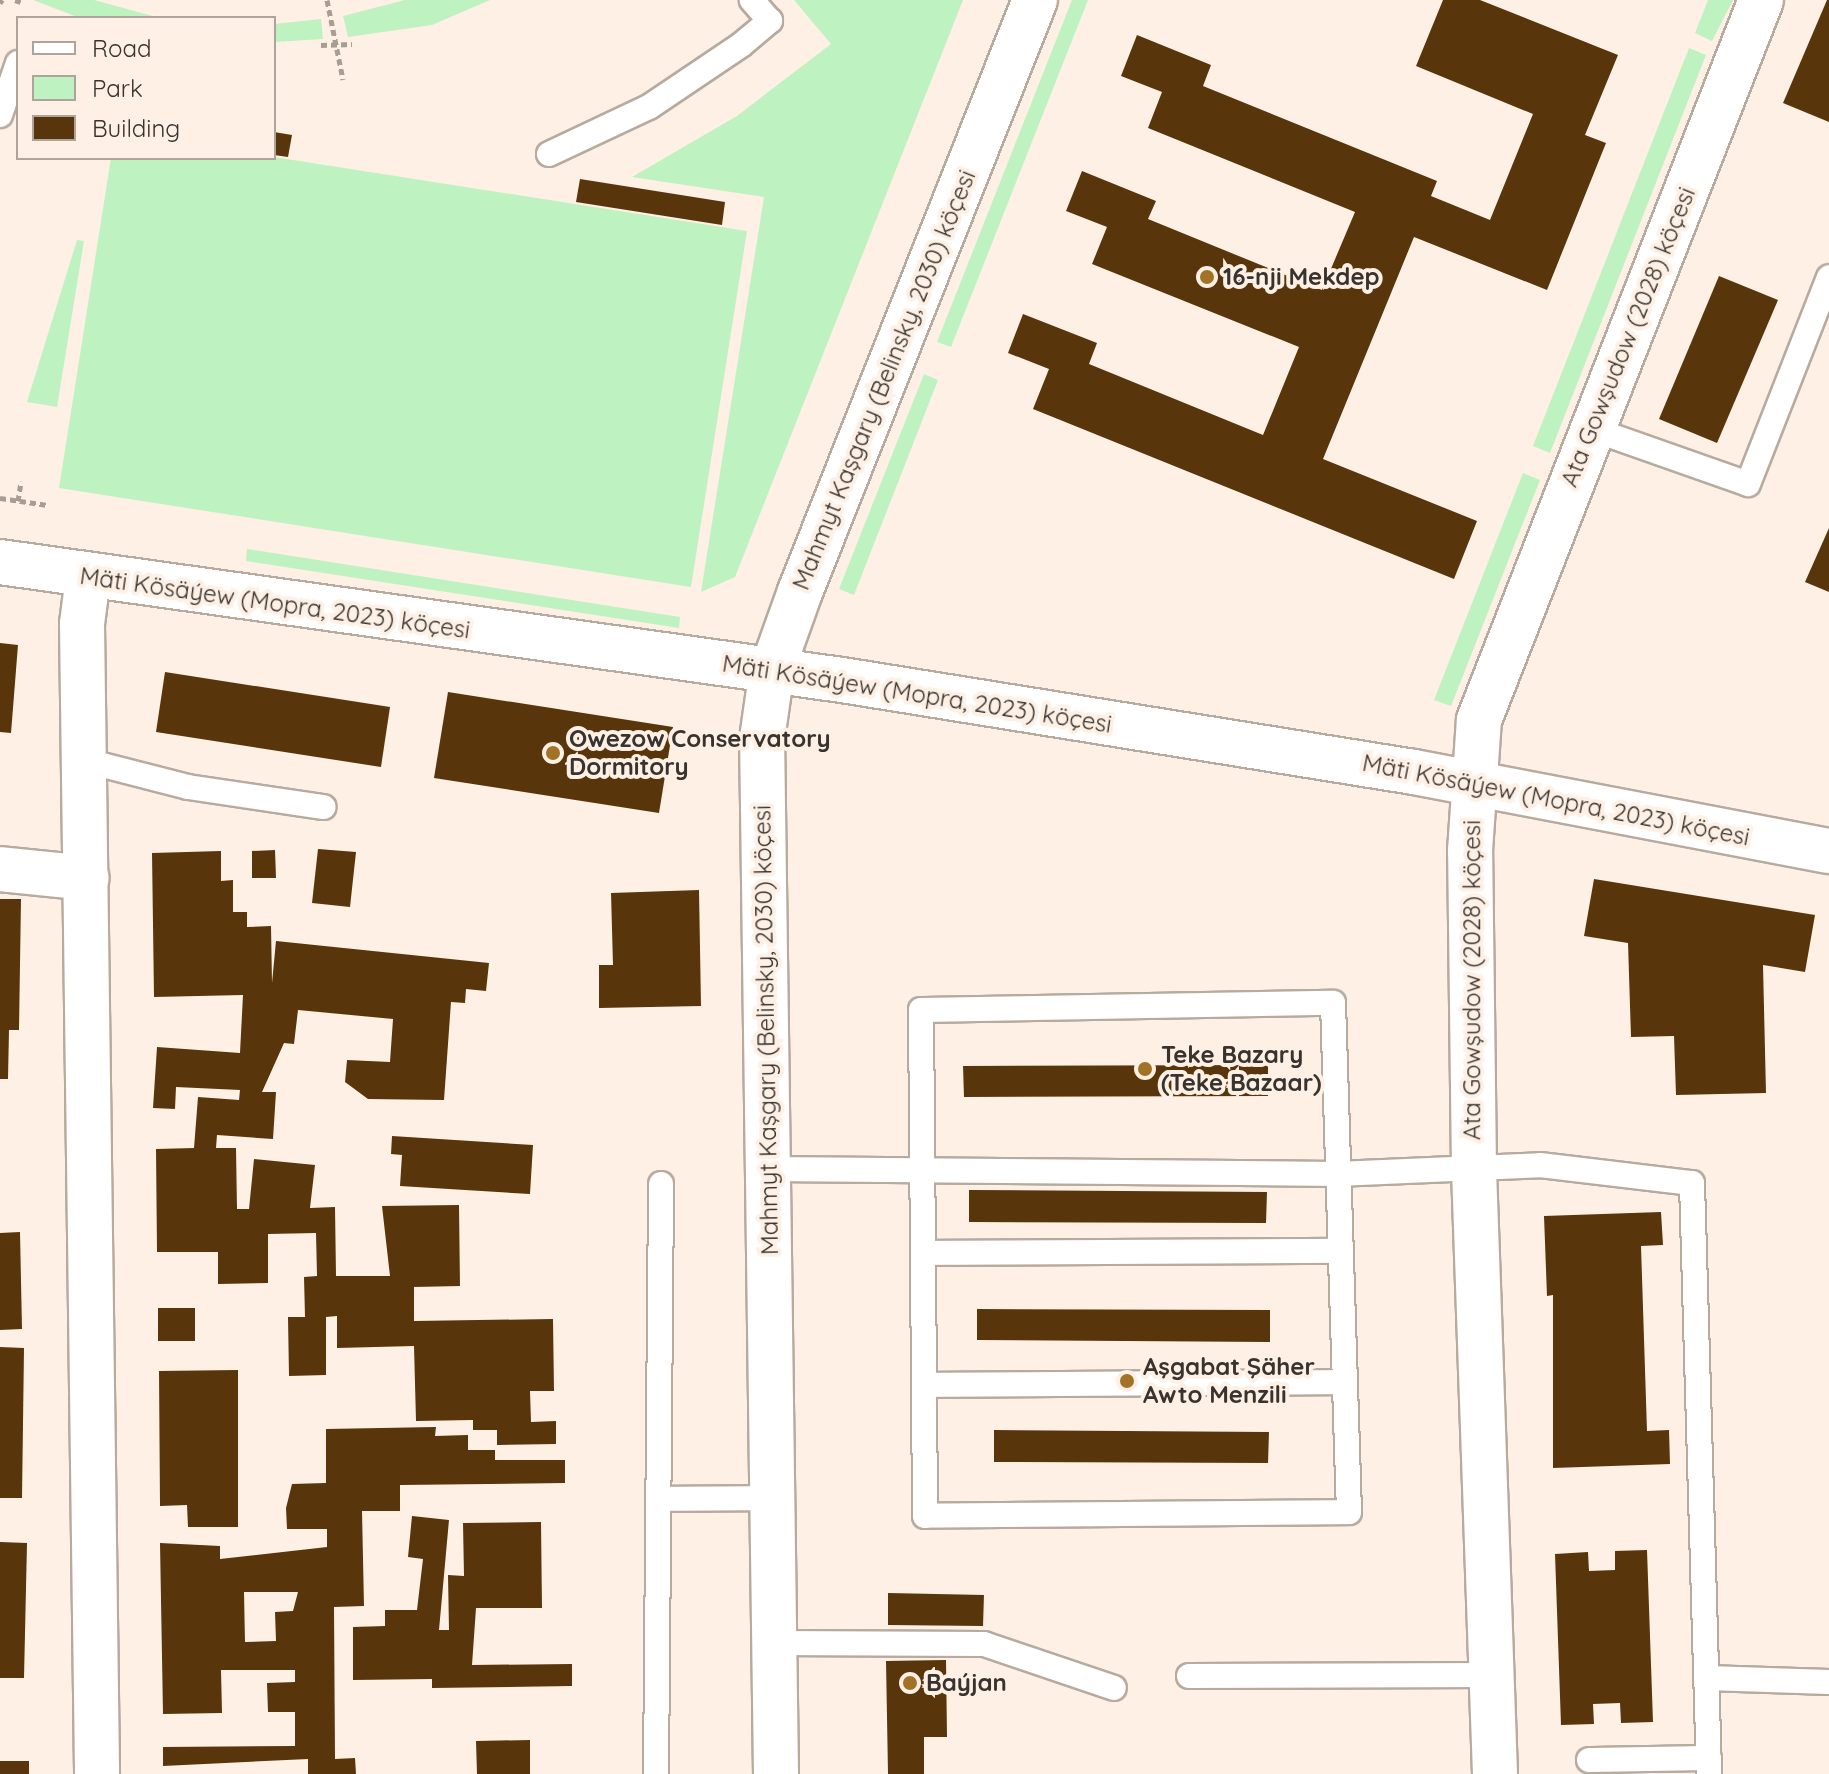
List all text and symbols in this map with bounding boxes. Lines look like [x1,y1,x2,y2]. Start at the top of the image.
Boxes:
legend [16,16,276,160]
text: Road [92,33,152,63]
text: Park [92,73,143,103]
text: Building [92,113,180,143]
street label: Mahmyt Kaşgary (Belinsky, 2030) köçesi [786,166,982,594]
street label: Ata Gowşudow (2028) köçesi [1555,183,1701,491]
place label: 16-nji Mekdep [1223,263,1380,291]
marker: 16-nji Mekdep [1198,268,1216,286]
street label: Mäti Kösäýew (Mopra, 2023) köçesi [78,561,472,645]
street label: Mäti Kösäýew (Mopra, 2023) köçesi [720,649,1114,739]
place label: Owezow Conservatory Dormitory [569,725,831,781]
marker: Owezow Conservatory Dormitory [544,744,562,762]
street label: Mäti Kösäýew (Mopra, 2023) köçesi [1360,748,1752,852]
street label: Mahmyt Kaşgary (Belinsky, 2030) köçesi [748,805,784,1255]
street label: Ata Gowşudow (2028) köçesi [1458,820,1486,1140]
place label: Teke Bazary (Teke Bazaar) [1161,1041,1322,1097]
marker: Teke Bazary (Teke Bazaar) [1136,1060,1154,1078]
place label: Aşgabat Şäher Awto Menzili [1143,1353,1315,1409]
marker: Aşgabat Şäher Awto Menzili [1118,1372,1136,1390]
place label: Baýjan [926,1669,1007,1697]
marker: Baýjan [901,1674,919,1692]

